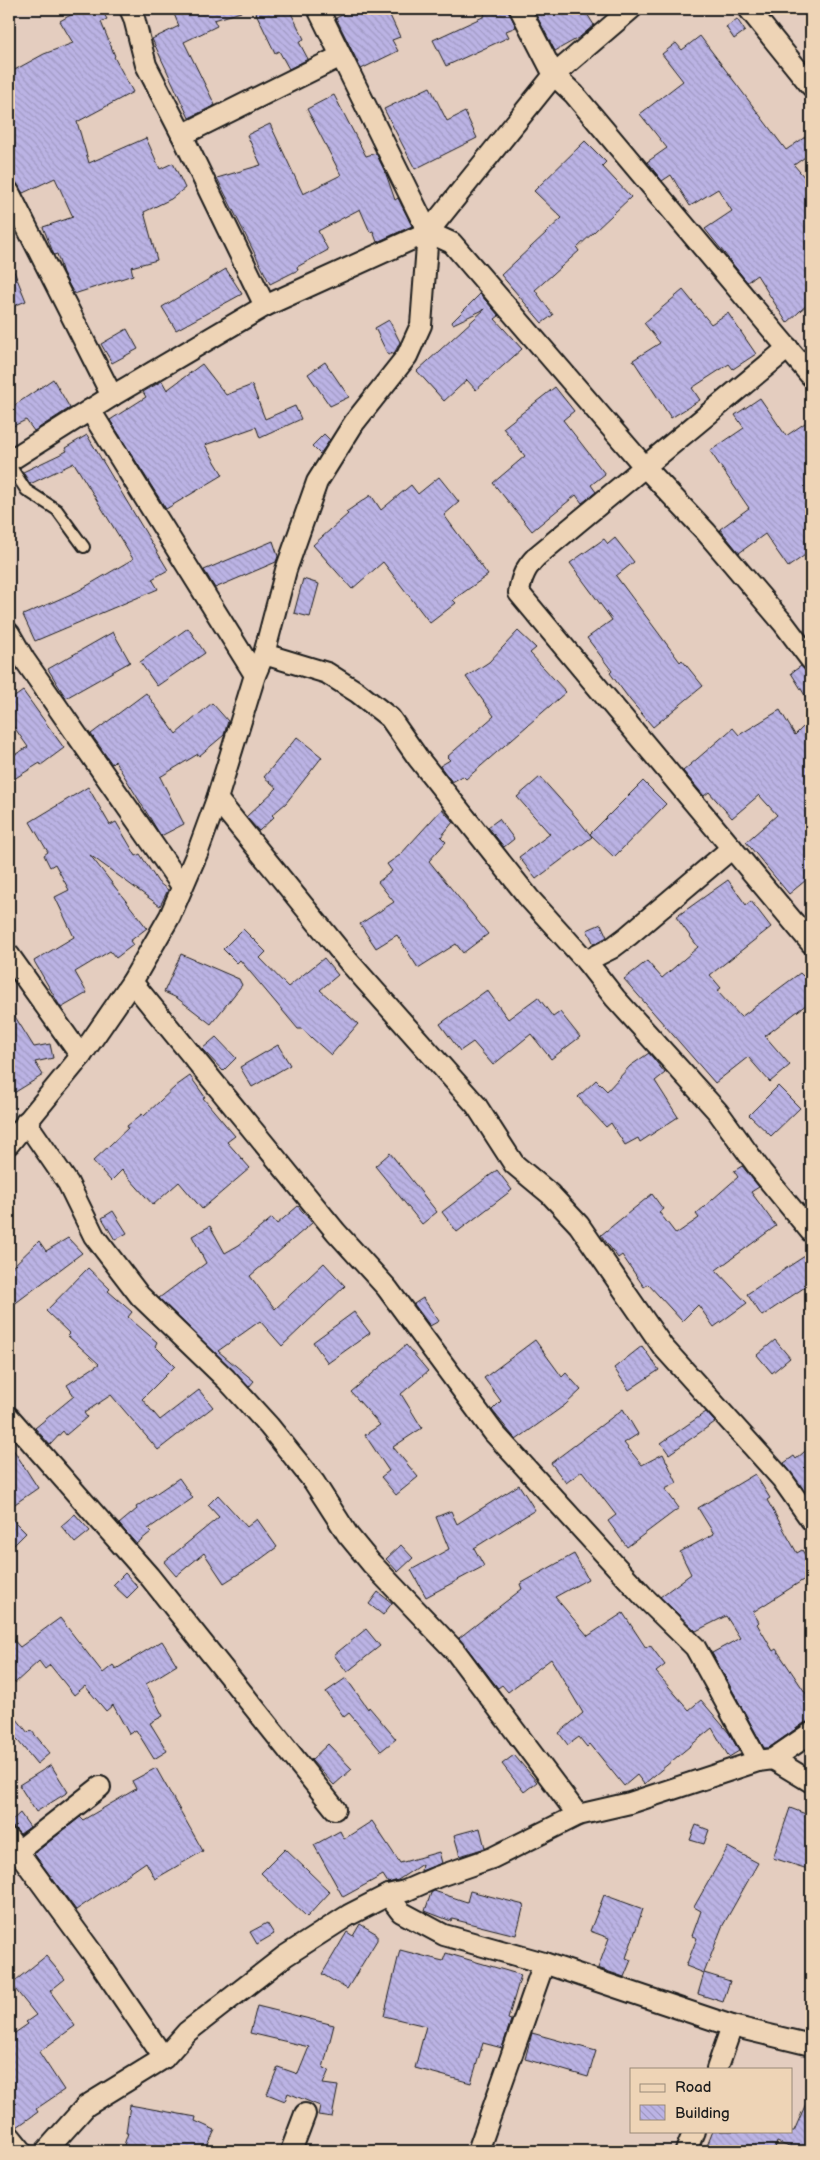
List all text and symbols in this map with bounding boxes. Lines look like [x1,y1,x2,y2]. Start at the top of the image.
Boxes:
legend [630,2068,792,2132]
text: Road [675,2078,711,2097]
text: Building [675,2104,730,2123]

